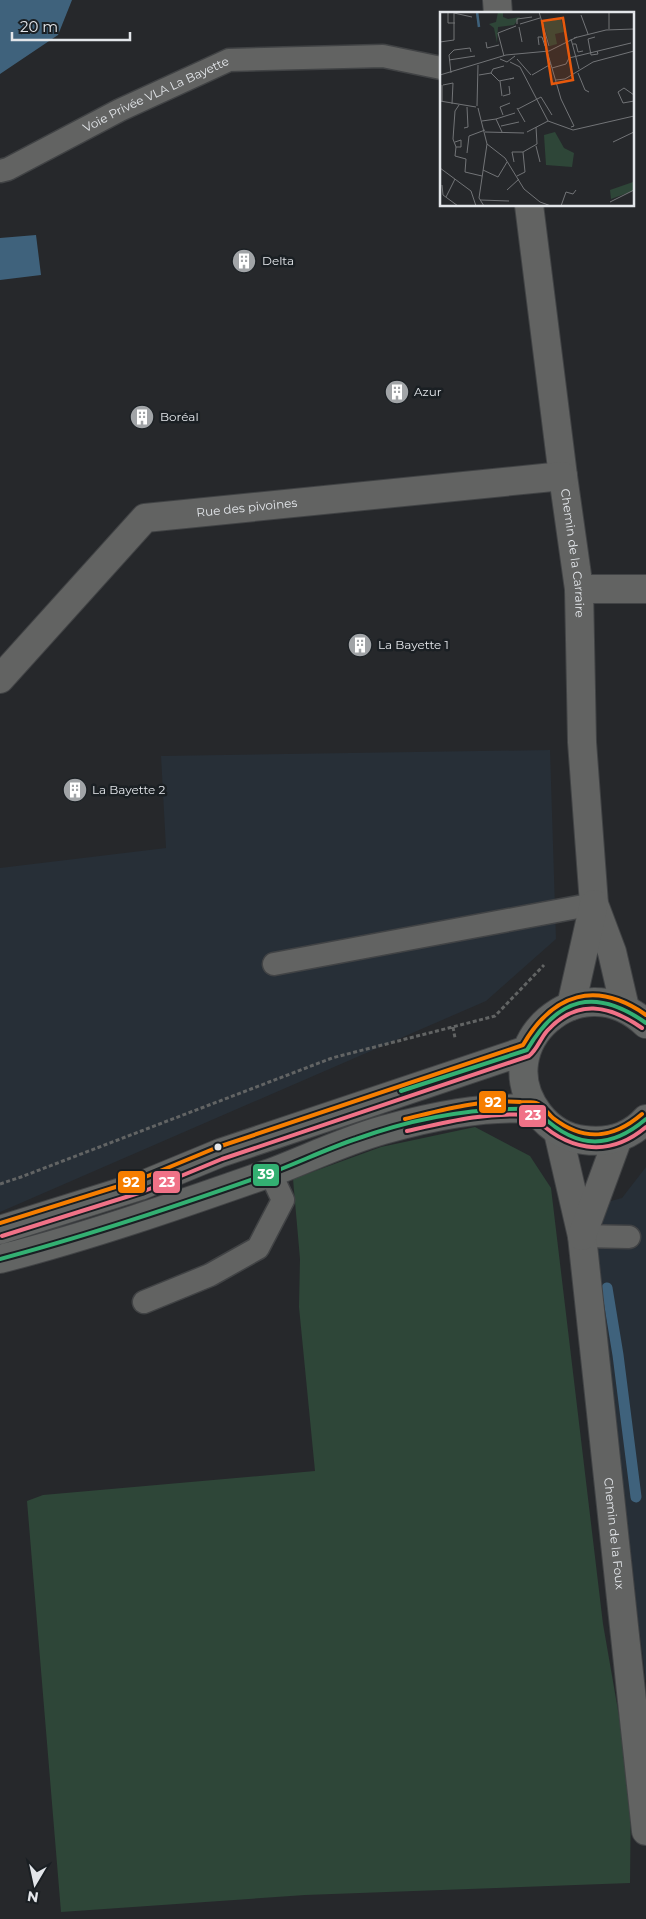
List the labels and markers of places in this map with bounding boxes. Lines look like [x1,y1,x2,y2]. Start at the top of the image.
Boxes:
building icon: Delta [231,248,257,274]
place label: Delta [262,253,294,268]
building icon: Azur [384,379,410,405]
place label: Azur [414,384,442,399]
building icon: Boréal [129,404,155,430]
place label: Boréal [160,409,199,424]
building icon: La Bayette 1 [347,632,373,658]
place label: La Bayette 1 [378,637,449,652]
building icon: La Bayette 2 [62,777,88,803]
place label: La Bayette 2 [92,782,166,797]
unlabelled marker [213,1142,223,1152]

